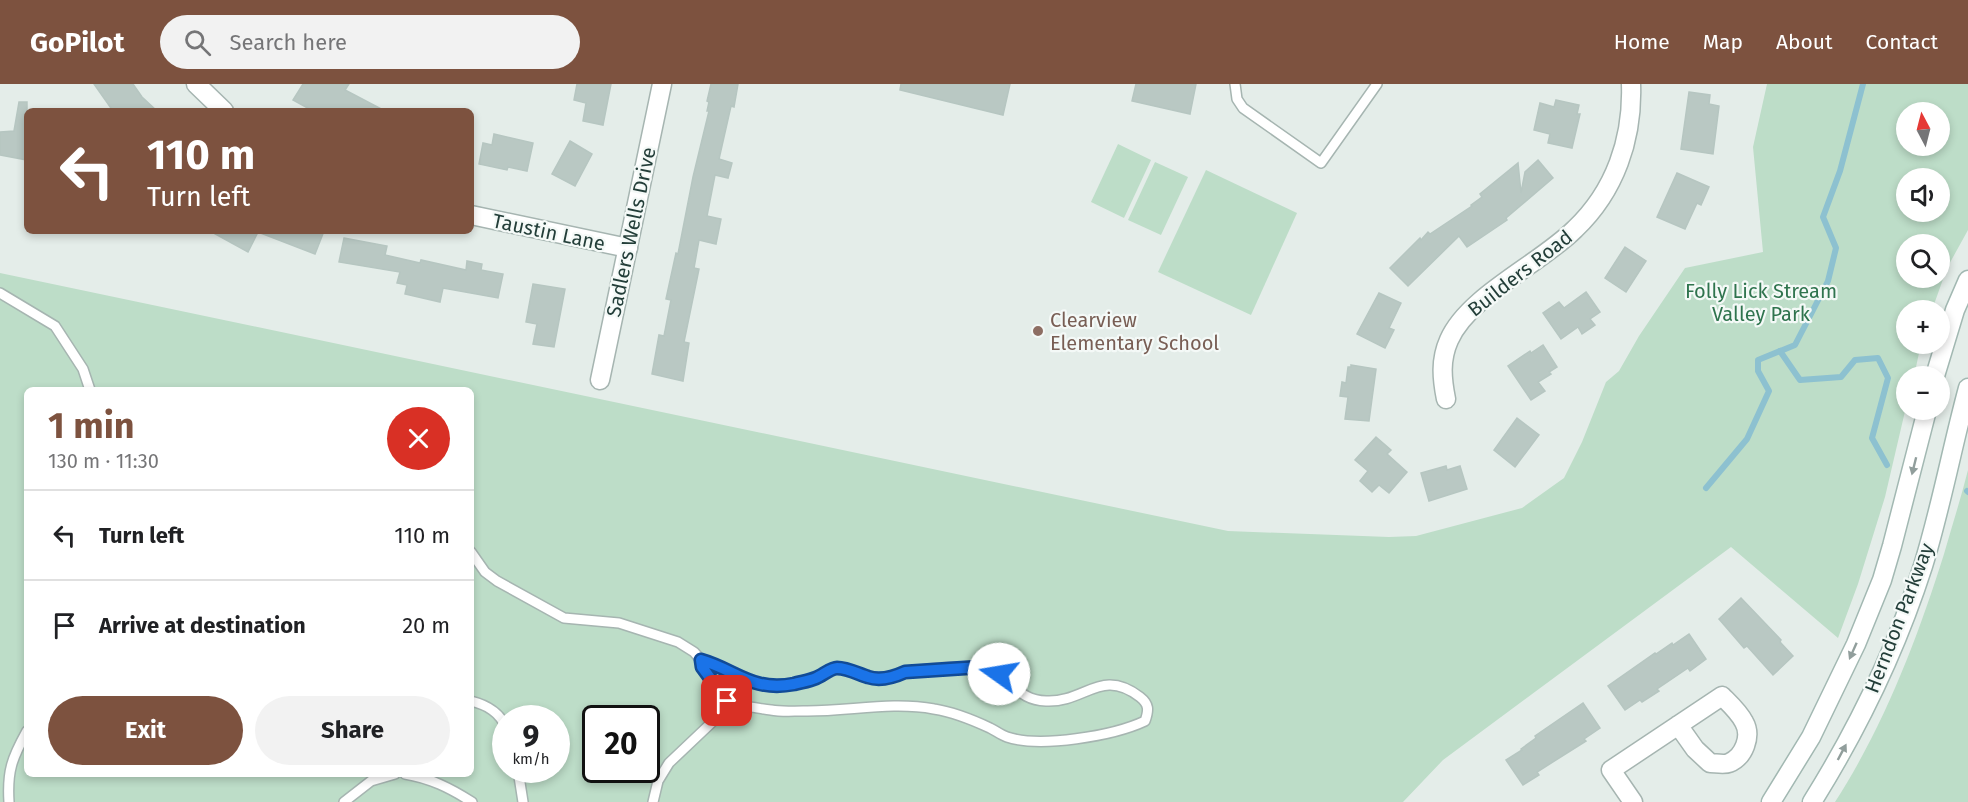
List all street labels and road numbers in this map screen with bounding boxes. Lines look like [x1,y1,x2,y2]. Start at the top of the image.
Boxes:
street label: Sadlers Wells Drive [601,145,661,319]
street label: Taustin Lane [491,208,607,256]
street label: Builders Road [1463,225,1577,321]
street label: Herndon Parkway [1859,540,1939,696]

